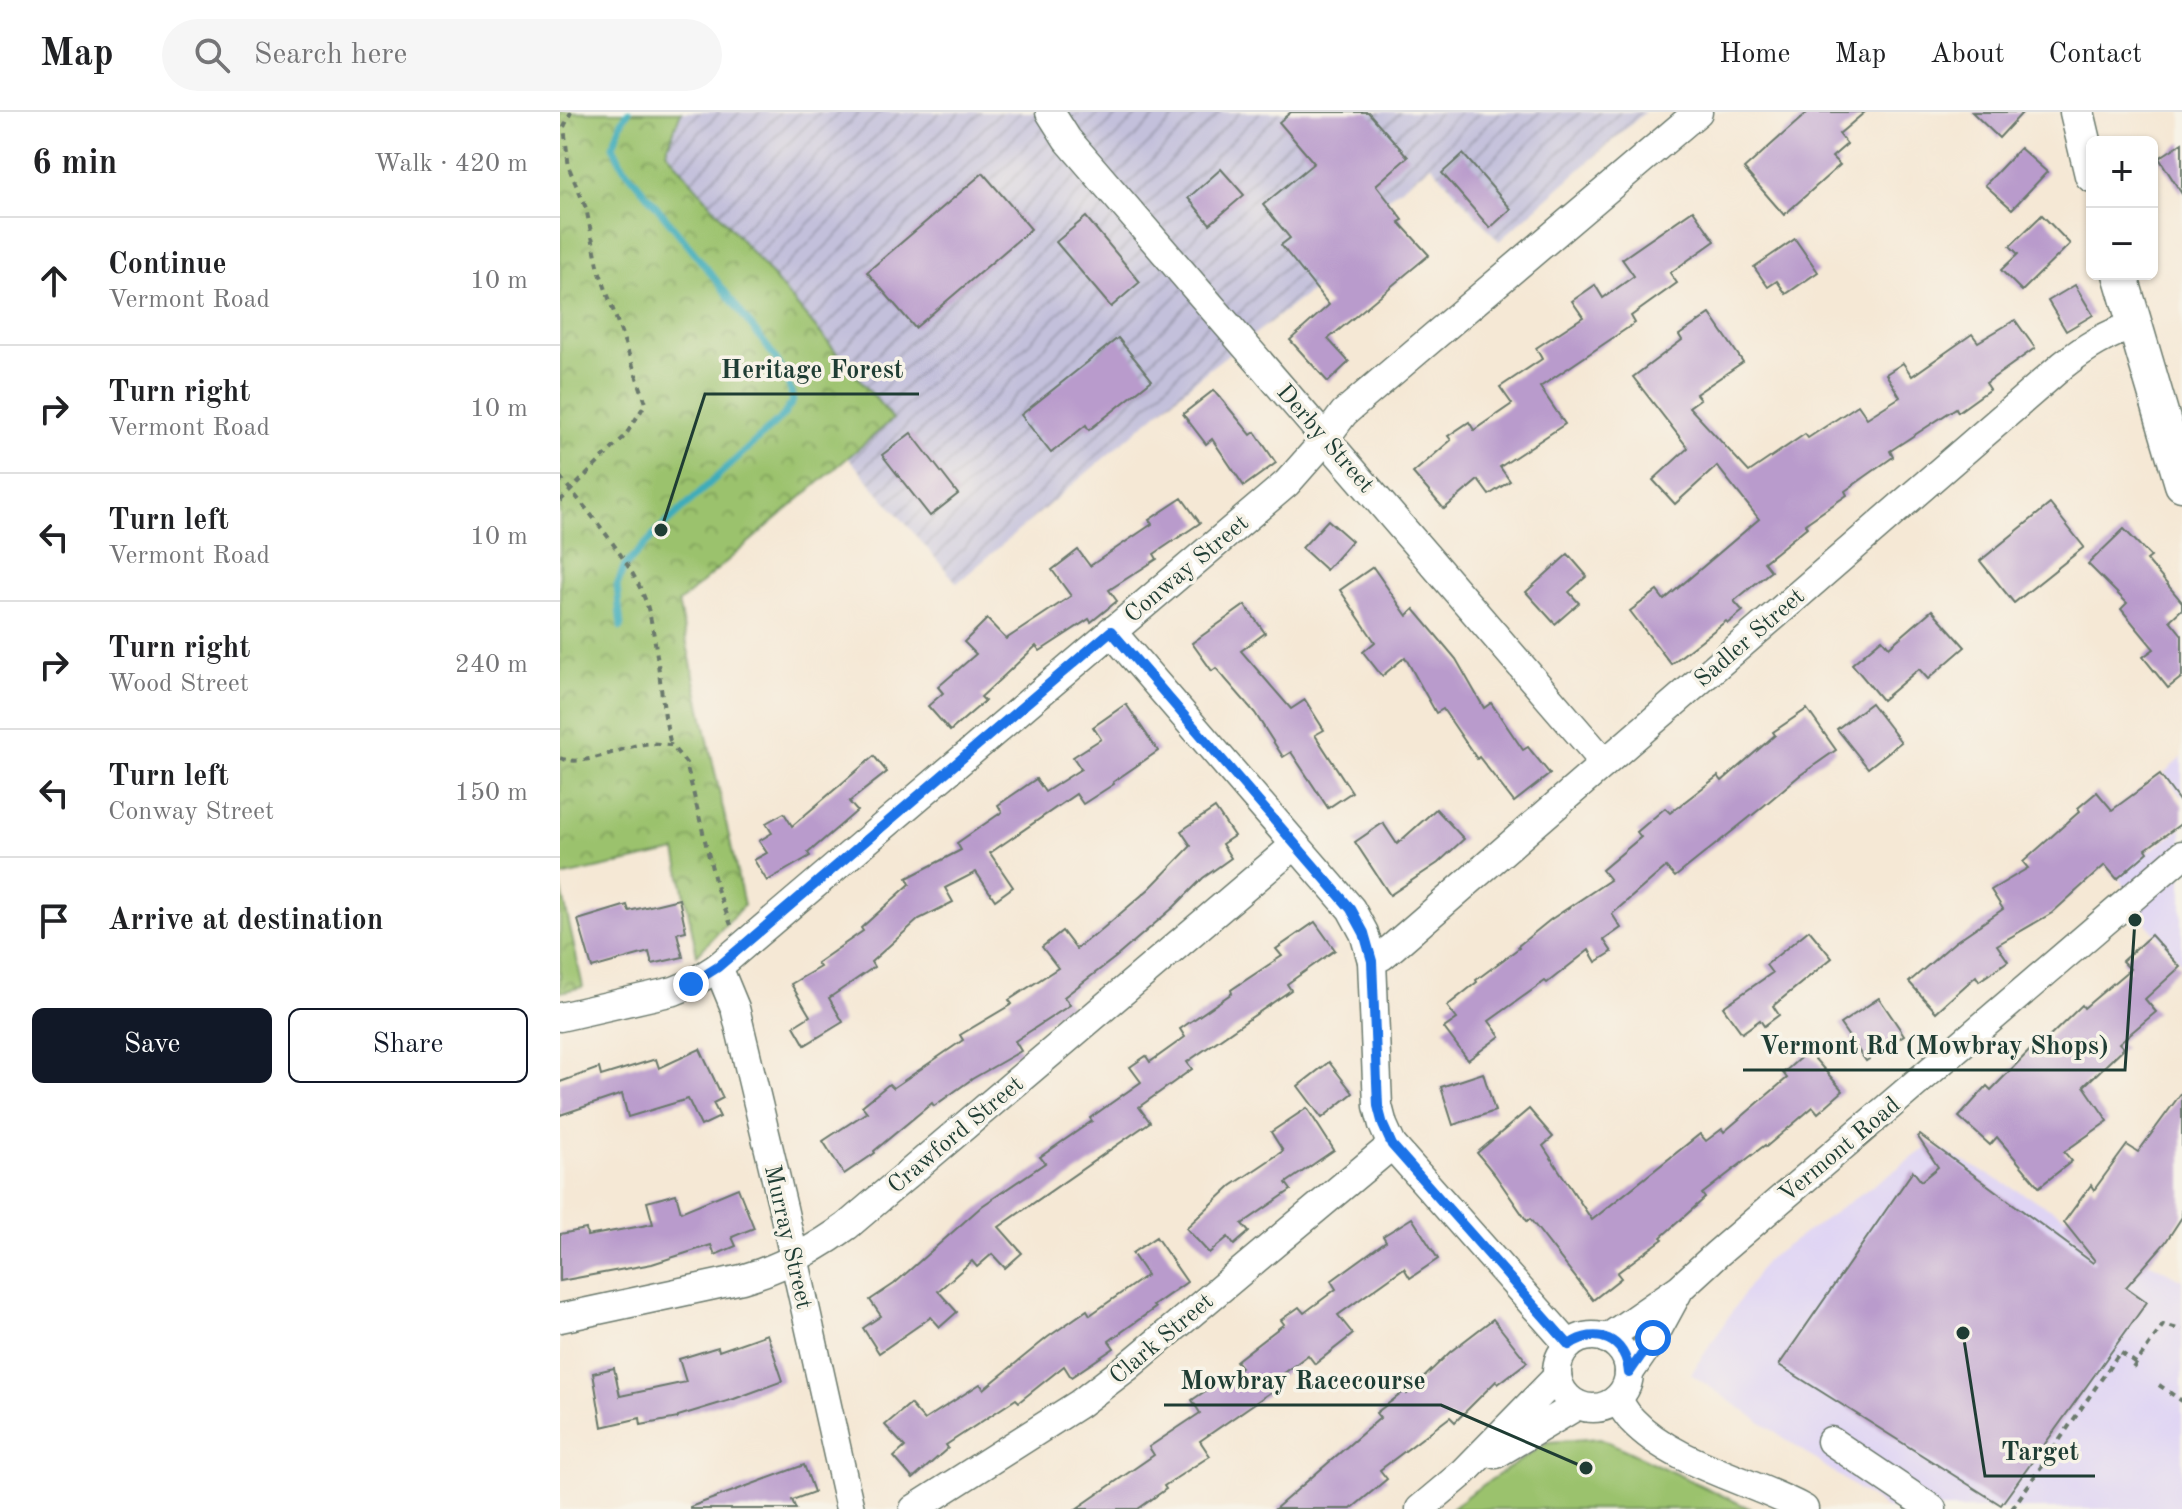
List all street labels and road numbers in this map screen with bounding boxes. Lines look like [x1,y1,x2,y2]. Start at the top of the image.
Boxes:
street label: Derby Street [1271,381,1378,498]
street label: Conway Street [1121,511,1254,628]
street label: Sadler Street [1691,585,1810,692]
street label: Crawford Street [884,1072,1028,1199]
street label: Vermont Road [1775,1093,1905,1208]
street label: Murray Street [759,1163,815,1312]
street label: Clark Street [1106,1290,1219,1390]

